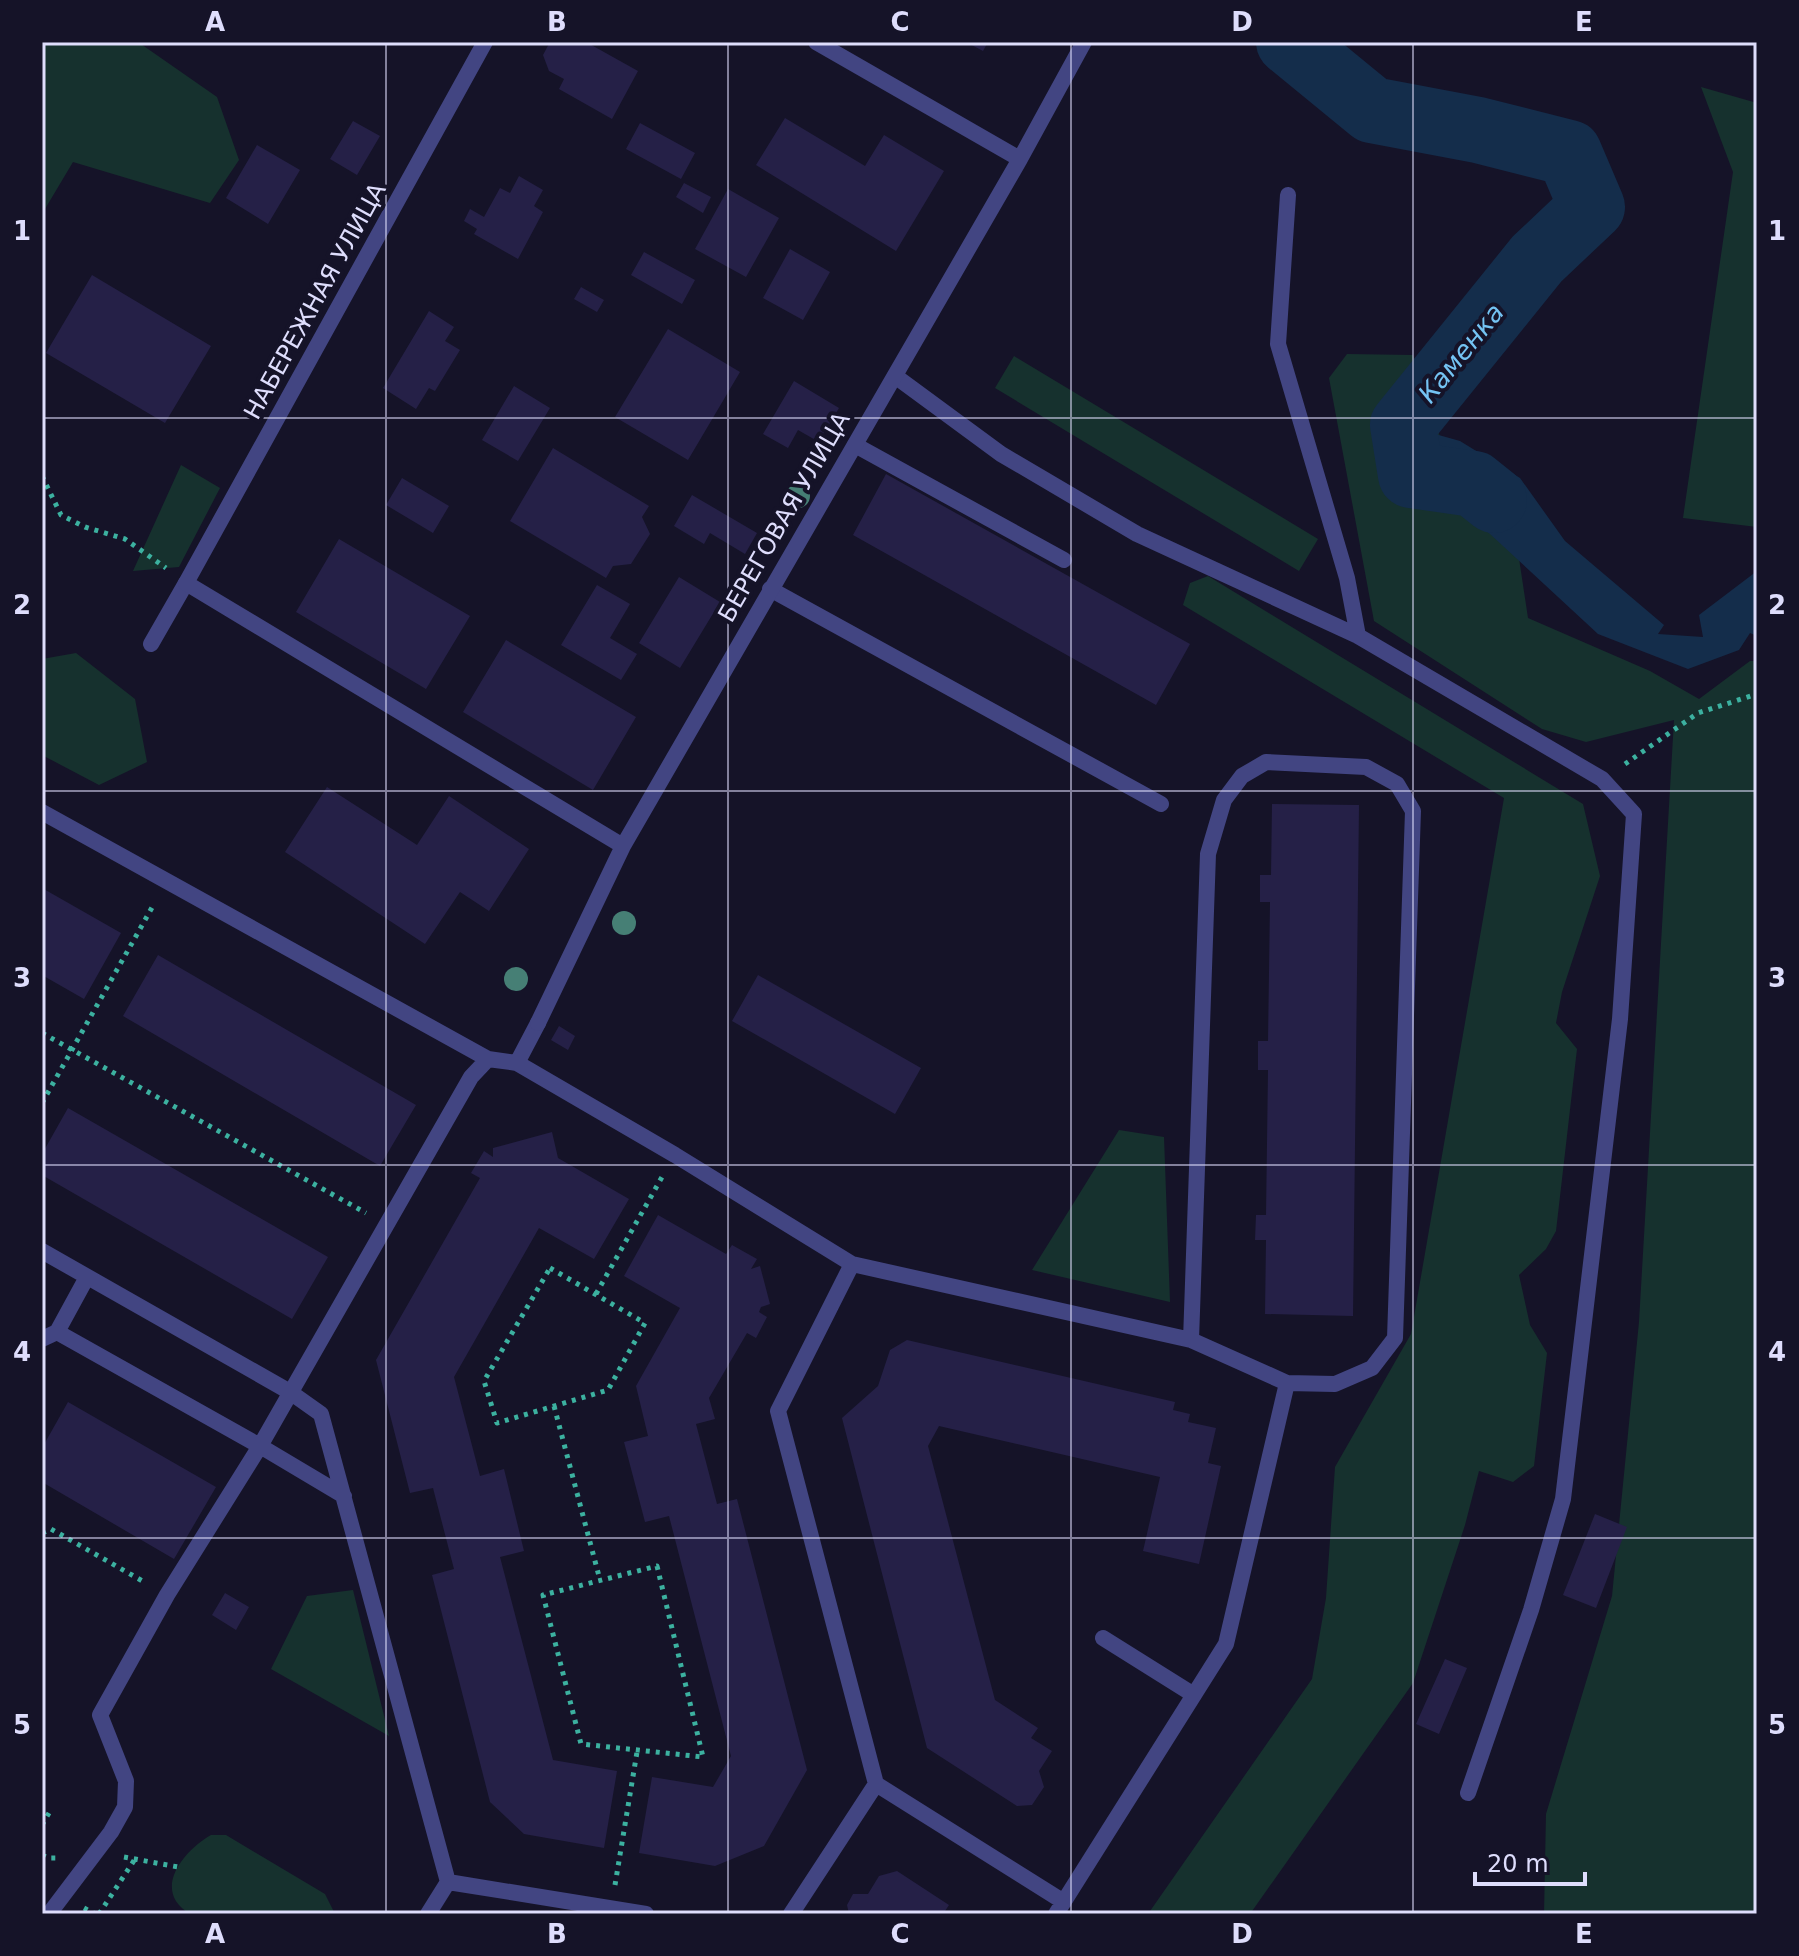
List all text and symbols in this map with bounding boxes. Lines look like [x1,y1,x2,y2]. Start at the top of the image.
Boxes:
text: A [205,7,225,37]
text: B [547,7,567,37]
text: C [890,7,910,37]
text: D [1231,7,1253,37]
text: E [1575,7,1593,37]
street label: НАБЕРЕЖНАЯ УЛИЦА [238,177,392,424]
text: 1 [13,216,31,246]
text: 1 [1768,216,1786,246]
water label: Каменка [1412,297,1510,409]
street label: БЕРЕГОВАЯ УЛИЦА [712,407,856,627]
text: 2 [13,590,31,620]
text: 2 [1768,590,1786,620]
text: 3 [13,963,31,993]
text: 3 [1768,963,1786,993]
text: 4 [13,1337,31,1367]
text: 4 [1768,1337,1786,1367]
text: 5 [13,1710,31,1740]
text: 5 [1768,1710,1786,1740]
scale bar [1475,1836,1585,1886]
text: 20 m [1487,1850,1549,1878]
text: A [205,1919,225,1949]
text: B [547,1919,567,1949]
text: C [890,1919,910,1949]
text: D [1231,1919,1253,1949]
text: E [1575,1919,1593,1949]

